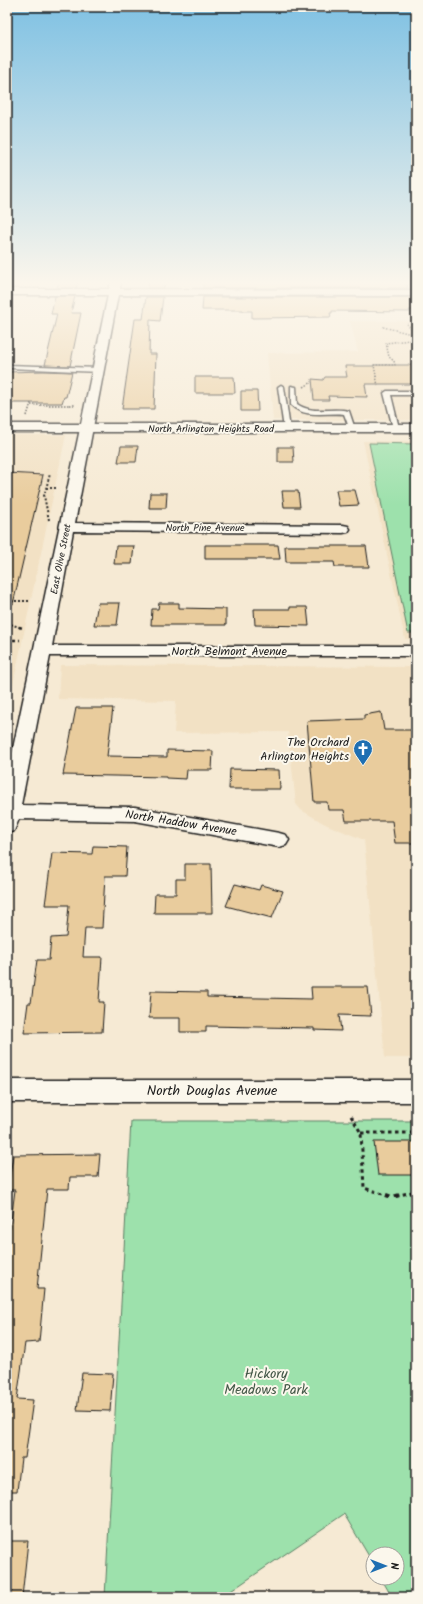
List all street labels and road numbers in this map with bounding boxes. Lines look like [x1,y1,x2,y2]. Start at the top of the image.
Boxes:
street label: North Arlington Heights Road [148,421,275,437]
street label: North Pine Avenue [166,520,245,536]
street label: East Olive Street [46,522,76,596]
street label: North Belmont Avenue [171,642,287,661]
street label: North Haddow Avenue [124,805,239,841]
street label: North Douglas Avenue [147,1080,278,1102]

